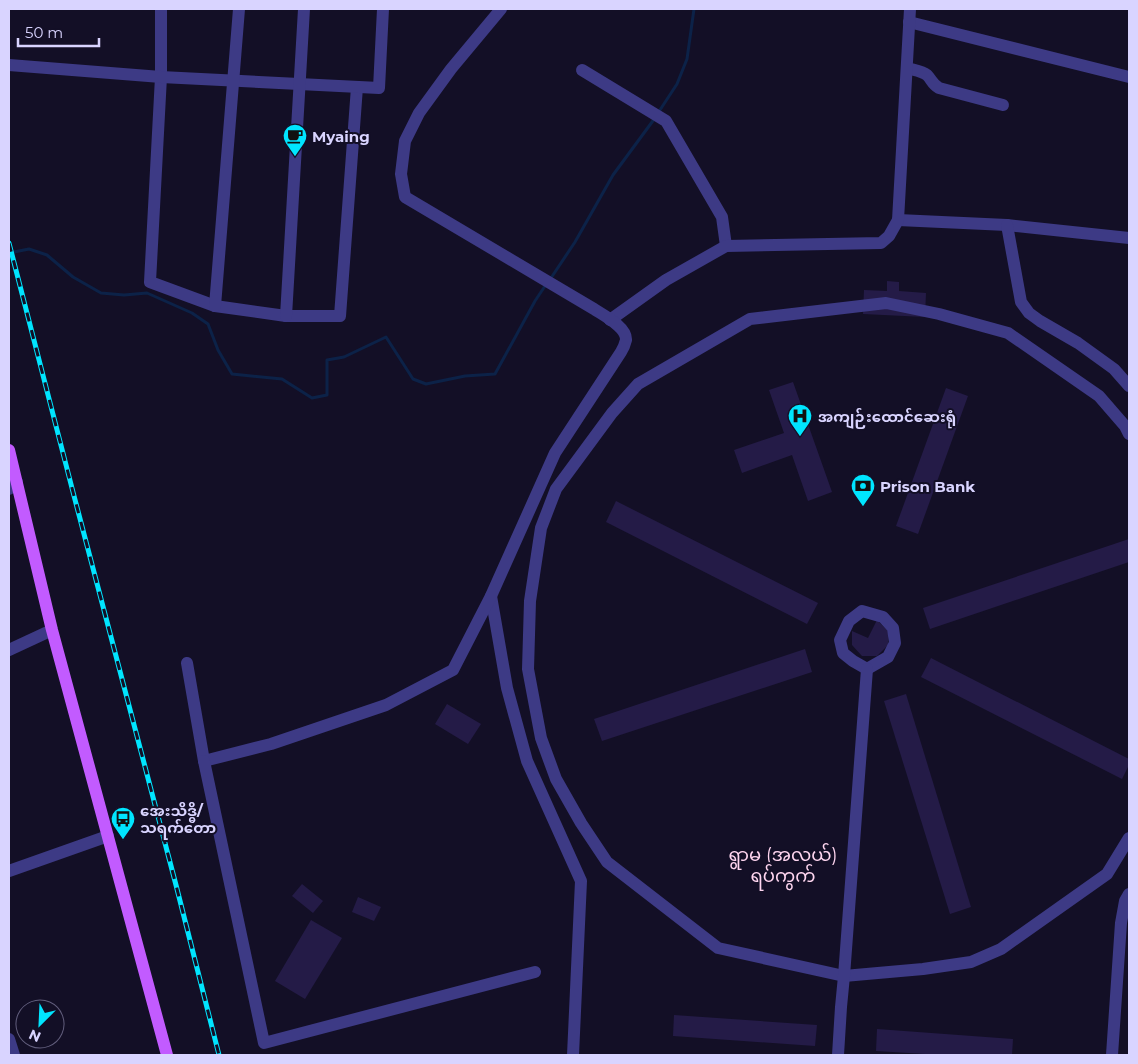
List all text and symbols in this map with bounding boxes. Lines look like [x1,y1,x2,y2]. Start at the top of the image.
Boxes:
scale bar [18,15,99,47]
text: 50 m [25,23,63,42]
cafe icon: Myaing [282,123,308,157]
place label: Myaing [312,127,370,146]
hospital icon: အကျဉ်းထောင်ဆေးရုံ [787,403,813,437]
place label: အကျဉ်းထောင်ဆေးရုံ [818,407,956,429]
bank icon: Prison Bank [850,473,876,507]
place label: Prison Bank [880,477,975,496]
place label: အေးသိဒ္ဓိ/ သရက်တော [140,801,216,840]
bus stop icon: အေးသိဒ္ဓိ/ သရက်တော [110,806,136,840]
district label: ရွာမ (အလယ်) ရပ်ကွက် [728,842,838,891]
north arrow [15,999,65,1049]
text: N [26,1025,44,1046]

